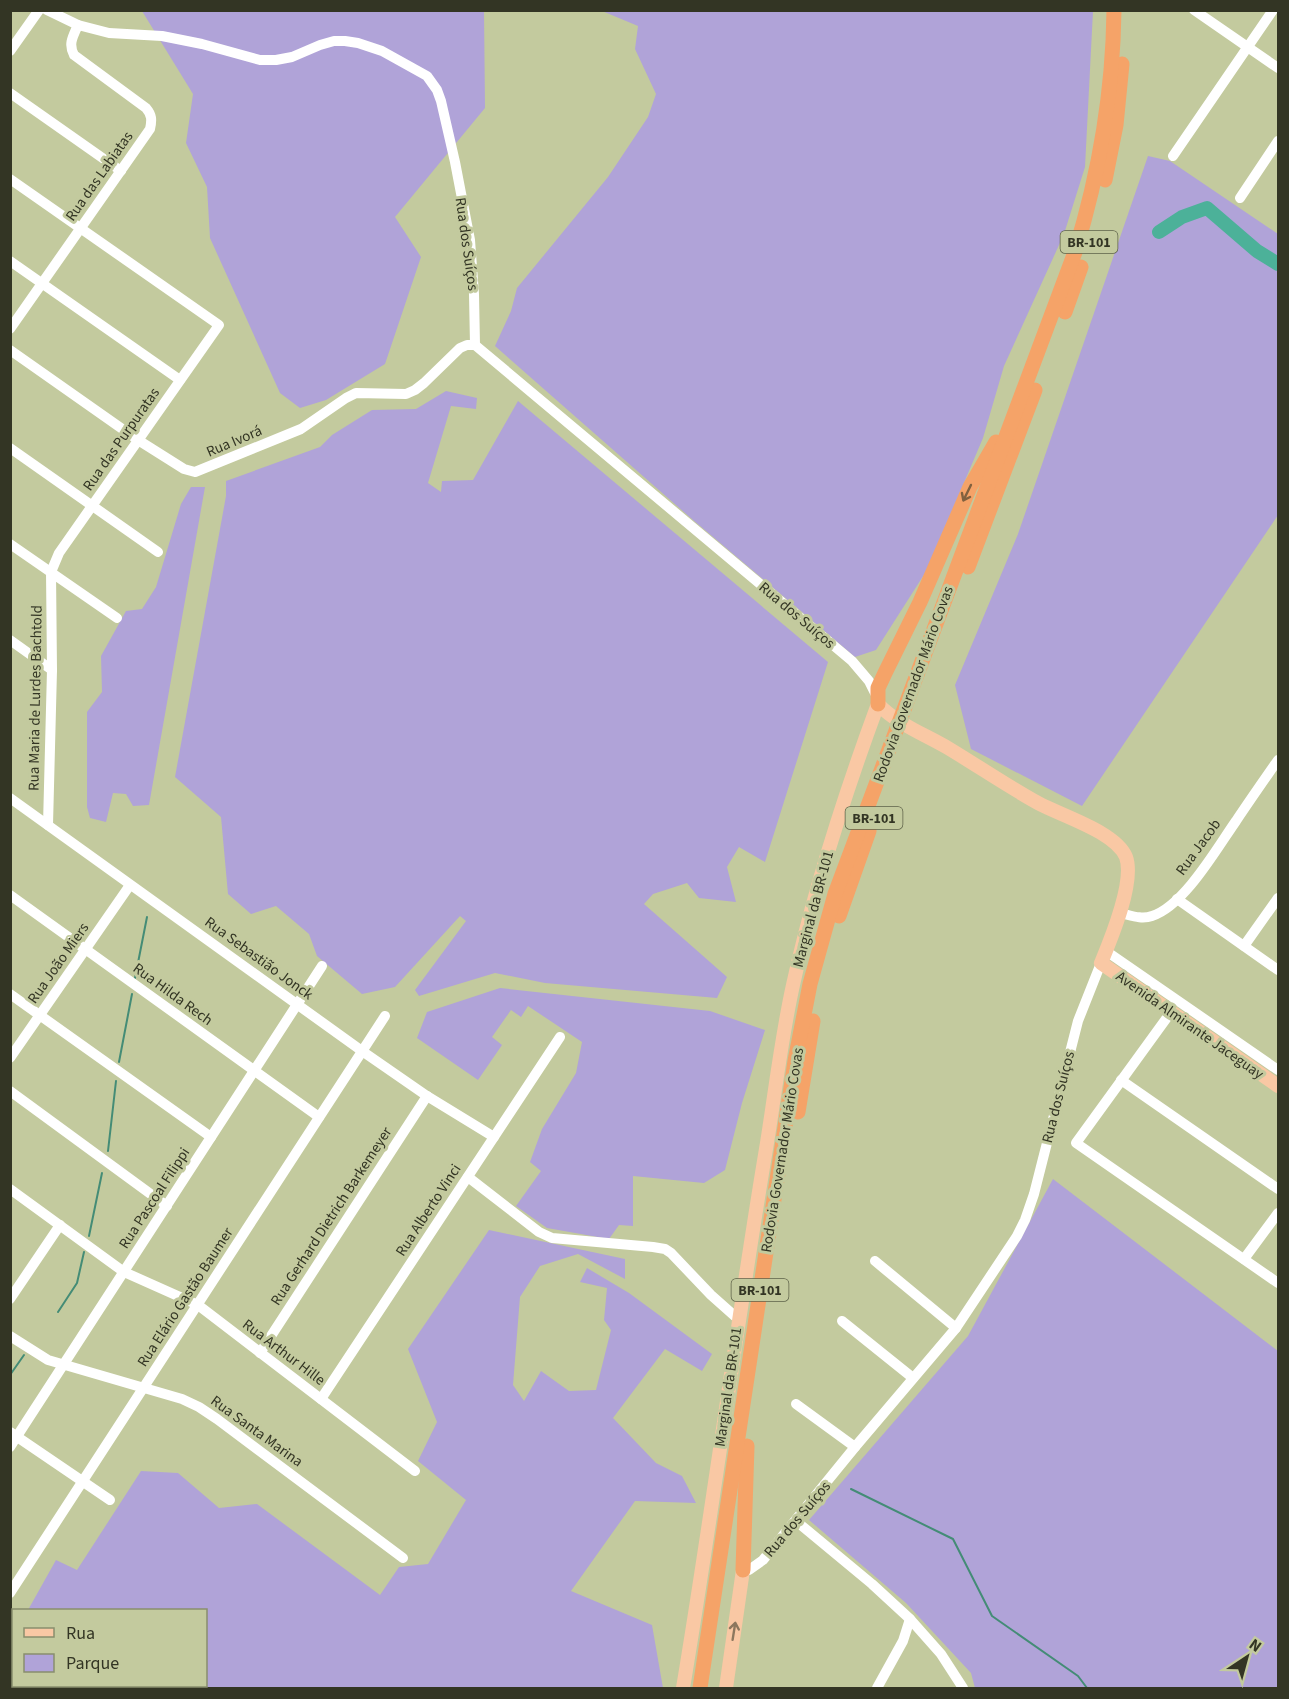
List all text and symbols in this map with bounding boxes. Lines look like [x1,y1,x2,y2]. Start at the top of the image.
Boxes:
street label: Rua das Labiatas [61,127,138,225]
street label: Rua dos Suíços [450,196,483,292]
road number: BR-101 [1060,231,1118,253]
street label: Rua das Purpuratas [78,383,165,495]
street label: Rua Ivorá [203,420,265,463]
one-way arrow [961,483,973,501]
street label: Rua dos Suíços [754,577,839,654]
street label: Rodovia Governador Mário Covas [868,583,959,785]
street label: Rua Maria de Lurdes Bachtold [23,605,48,791]
road number: BR-101 [846,807,902,829]
street label: Rua Jacob [1171,815,1226,880]
street label: Marginal da BR-101 [788,848,839,970]
street label: Rua Sebastião Jonck [200,912,318,1005]
street label: Rua João Miers [23,919,94,1008]
street label: Rua Hilda Rech [128,958,217,1031]
street label: Avenida Almirante Jaceguay [1112,966,1268,1085]
street label: Rodovia Governador Mário Covas [756,1046,809,1254]
street label: Rua dos Suíços [1037,1049,1080,1145]
street label: Rua Gerhard Dietrich Barkemeyer [266,1122,398,1310]
street label: Rua Pascoal Filippi [114,1144,195,1253]
street label: Rua Alberto Vinci [391,1160,466,1261]
street label: Rua Elário Gastão Baumer [132,1223,239,1371]
road number: BR-101 [732,1279,789,1301]
street label: Rua Arthur Hille [238,1314,329,1391]
street label: Marginal da BR-101 [710,1326,747,1448]
street label: Rua Santa Marina [206,1391,307,1472]
street label: Rua dos Suíços [759,1477,836,1562]
legend [12,1609,207,1687]
text: Rua [66,1621,95,1646]
one-way arrow [729,1621,740,1641]
north arrow [1217,1627,1277,1687]
text: N [1244,1634,1266,1658]
text: Parque [66,1651,119,1676]

